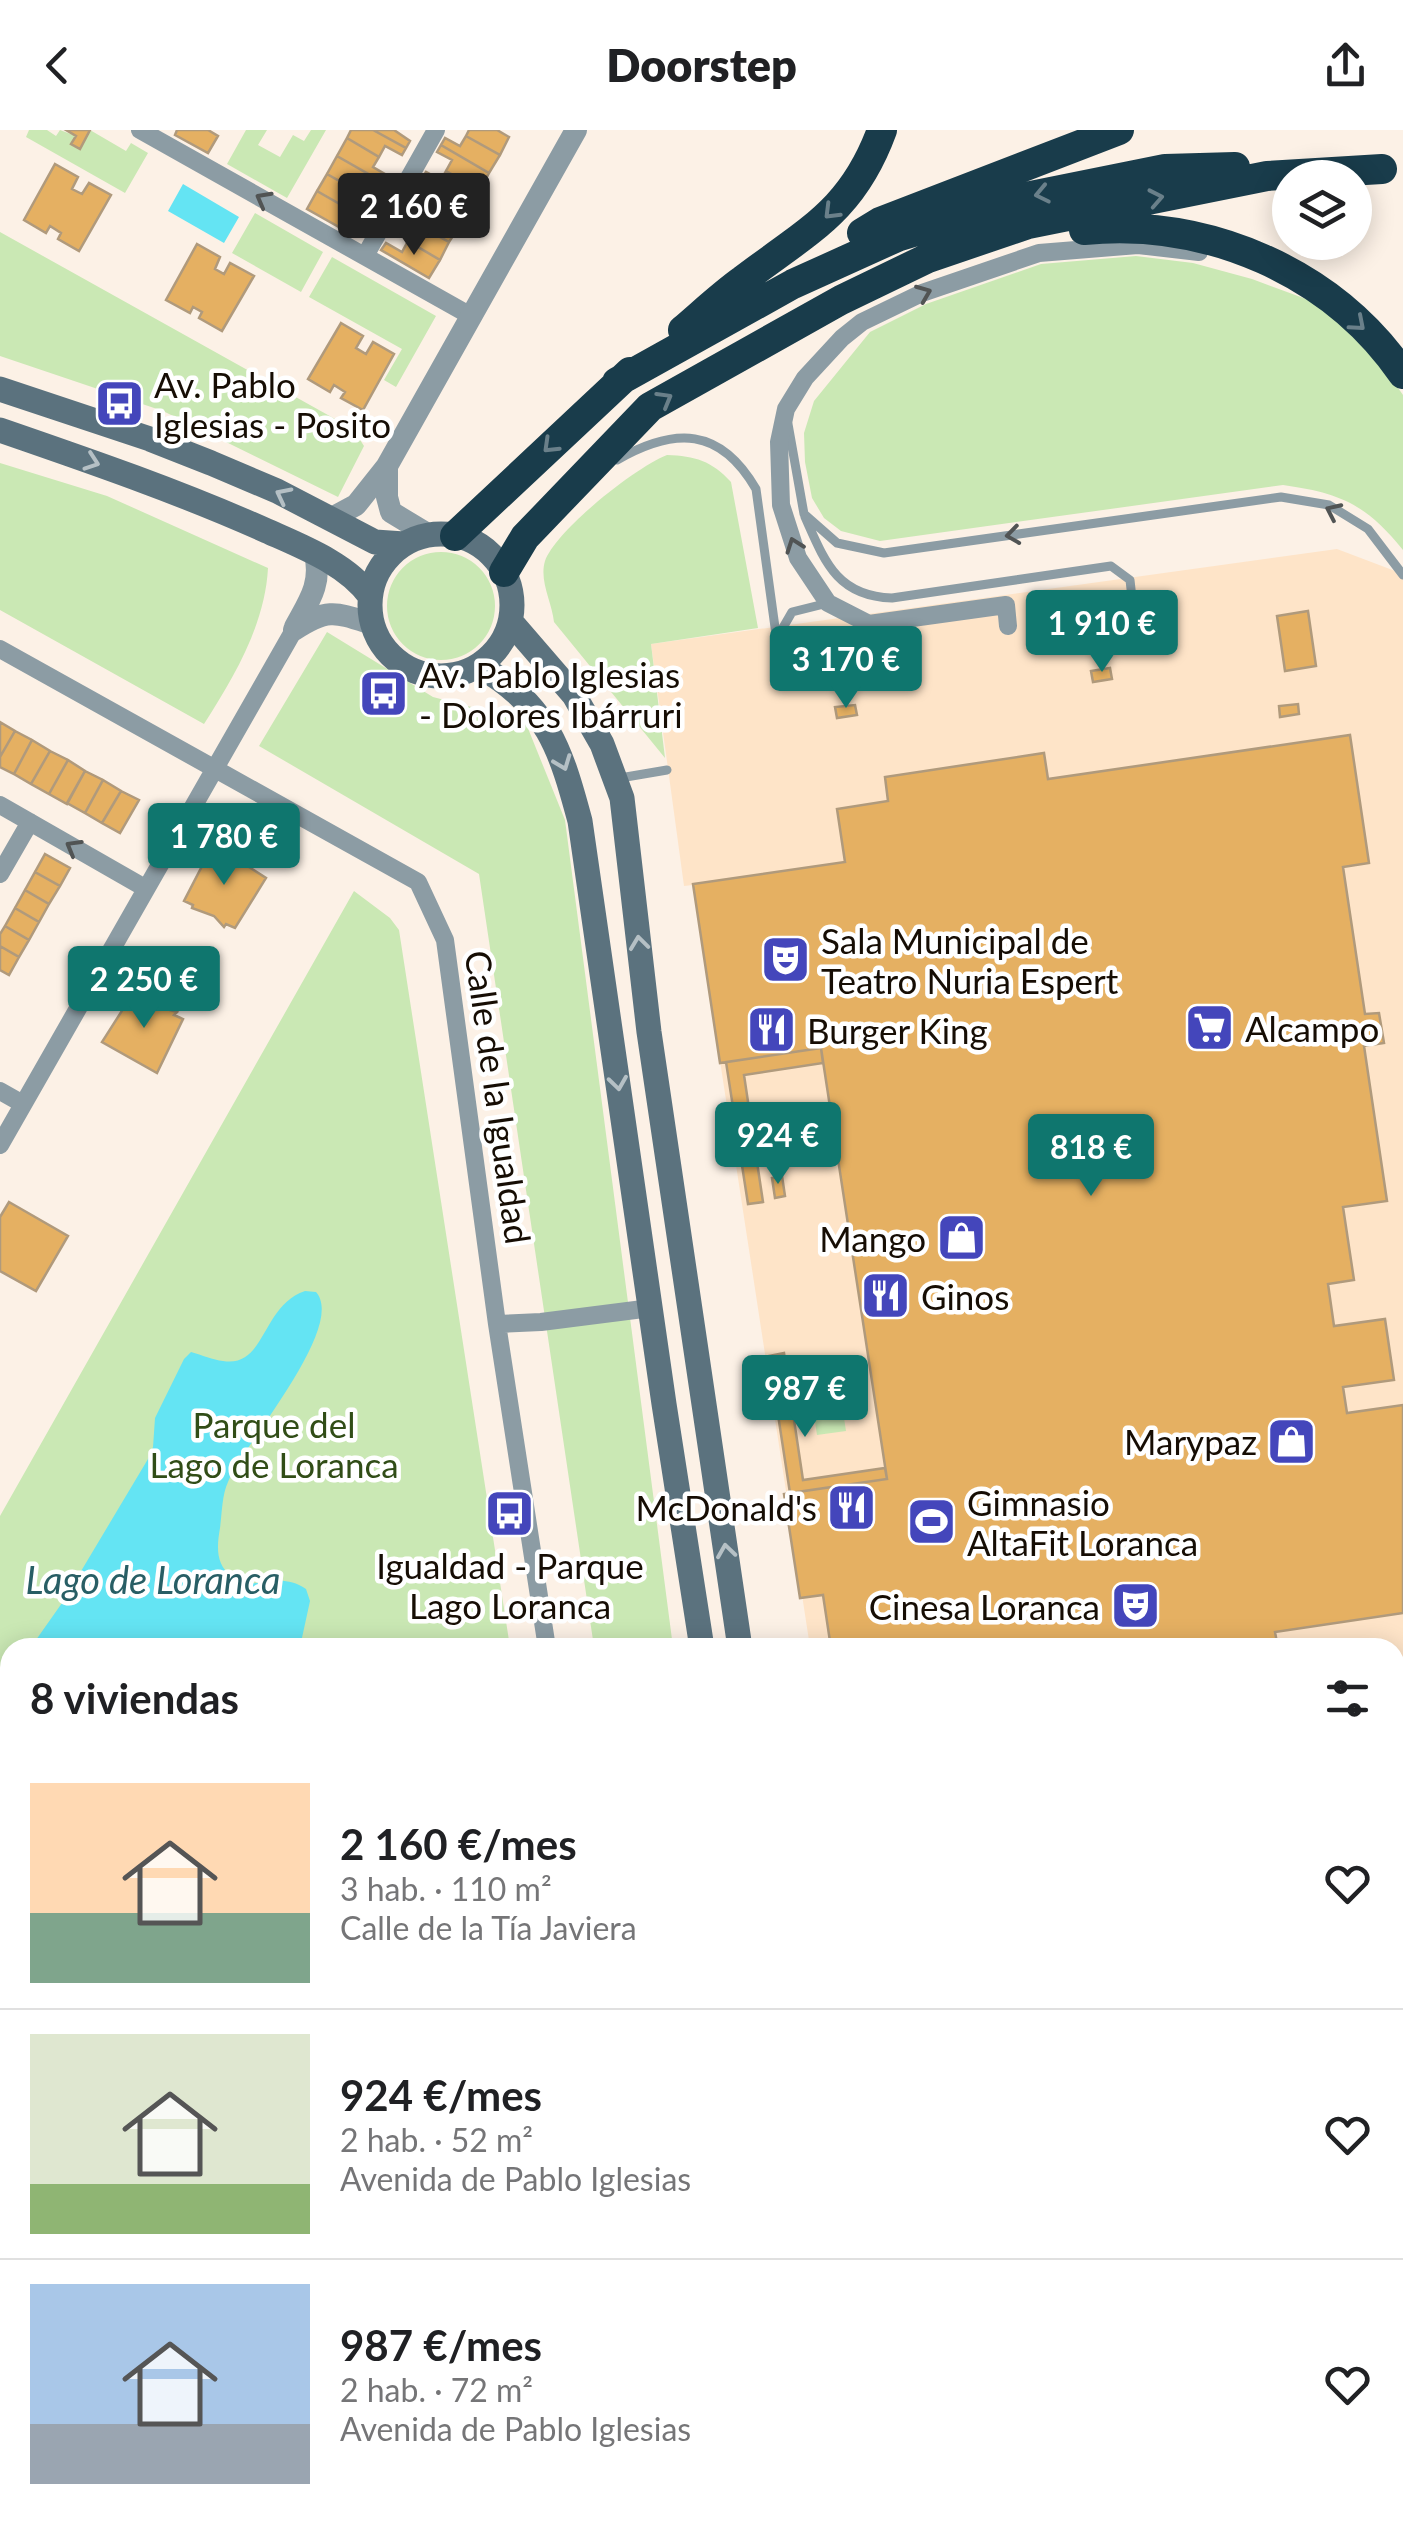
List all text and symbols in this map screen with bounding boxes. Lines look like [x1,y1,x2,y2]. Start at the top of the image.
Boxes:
icon: back [30,38,85,93]
text: Doorstep [606,38,797,92]
icon: share [1318,38,1373,93]
map controls [1272,160,1372,260]
button: layers [1272,160,1372,260]
pin: 2 160 € [322,173,506,258]
one-way arrow [1034,182,1051,203]
text: 2 160 € [360,186,468,225]
one-way arrow [1147,189,1164,210]
one-way arrow [256,192,274,212]
one-way arrow [824,200,842,218]
one-way arrow [915,285,932,305]
one-way arrow [1346,312,1365,330]
place label: Av. Pablo Iglesias - Posito [154,363,391,445]
bus stop icon: Av. Pablo Iglesias - Posito [93,378,145,430]
one-way arrow [654,392,672,411]
one-way arrow [543,435,561,453]
one-way arrow [83,450,100,470]
one-way arrow [275,487,293,507]
one-way arrow [1326,503,1344,523]
one-way arrow [1005,523,1022,544]
one-way arrow [785,538,806,555]
pin: 1 910 € [1010,590,1194,675]
text: 1 910 € [1048,603,1156,642]
pin: 3 170 € [754,626,938,711]
text: 3 170 € [792,639,900,678]
place label: Av. Pablo Iglesias - Dolores Ibárruri [419,653,683,735]
bus stop icon: Av. Pablo Iglesias - Dolores Ibárruri [358,668,410,720]
one-way arrow [551,753,571,771]
pin: 1 780 € [132,803,316,888]
text: 1 780 € [170,816,278,855]
one-way arrow [66,839,84,859]
place label: Sala Municipal de Teatro Nuria Espert [821,919,1119,1001]
one-way arrow [629,934,650,950]
theatre icon: Sala Municipal de Teatro Nuria Espert [760,934,812,986]
pin: 2 250 € [52,946,236,1031]
street label: Calle de la Igualdad [458,948,540,1246]
text: 2 250 € [90,959,198,998]
supermarket icon: Alcampo [1184,1002,1236,1054]
restaurant icon: Burger King [746,1004,798,1056]
place label: Alcampo [1245,1007,1379,1049]
place label: Burger King [807,1009,988,1051]
one-way arrow [606,1074,627,1091]
pin: 924 € [708,1102,848,1187]
pin: 818 € [1021,1114,1161,1199]
text: 924 € [737,1115,819,1154]
text: 818 € [1050,1127,1132,1166]
shop icon: Mango [935,1212,987,1264]
place label: Mango [819,1217,926,1259]
restaurant icon: Ginos [860,1270,912,1322]
place label: Ginos [921,1275,1009,1317]
pin: 987 € [735,1355,875,1440]
text: 987 € [764,1368,846,1407]
park label: Parque del Lago de Loranca [149,1403,399,1485]
shop icon: Marypaz [1266,1415,1318,1467]
place label: Marypaz [1124,1420,1257,1462]
restaurant icon: McDonald's [826,1481,878,1533]
place label: Gimnasio AltaFit Loranca [967,1481,1198,1563]
place label: McDonald's [636,1486,817,1528]
bus stop icon: Igualdad - Parque Lago Loranca [484,1487,536,1539]
sports icon: Gimnasio AltaFit Loranca [906,1496,958,1548]
one-way arrow [716,1543,737,1559]
place label: Igualdad - Parque Lago Loranca [376,1544,644,1626]
water label: Lago de Loranca [26,1556,280,1602]
theatre icon: Cinesa Loranca [1109,1580,1161,1632]
place label: Cinesa Loranca [869,1585,1100,1627]
icon: filters [1320,1671,1375,1726]
text: 8 viviendas [30,1673,239,1723]
text: 2 160 €/mes [340,1819,577,1869]
icon: home [110,1823,230,1943]
icon: heart [1320,1856,1375,1911]
text: 3 hab. · 110 m² [340,1869,552,1908]
text: Calle de la Tía Javiera [340,1908,637,1947]
text: 924 €/mes [340,2070,542,2120]
icon: home [110,2074,230,2194]
icon: heart [1320,2107,1375,2162]
text: 2 hab. · 52 m² [340,2120,533,2159]
text: Avenida de Pablo Iglesias [340,2159,691,2198]
text: 987 €/mes [340,2320,542,2370]
icon: home [110,2324,230,2444]
icon: heart [1320,2357,1375,2412]
text: 2 hab. · 72 m² [340,2370,533,2409]
text: Avenida de Pablo Iglesias [340,2409,691,2448]

